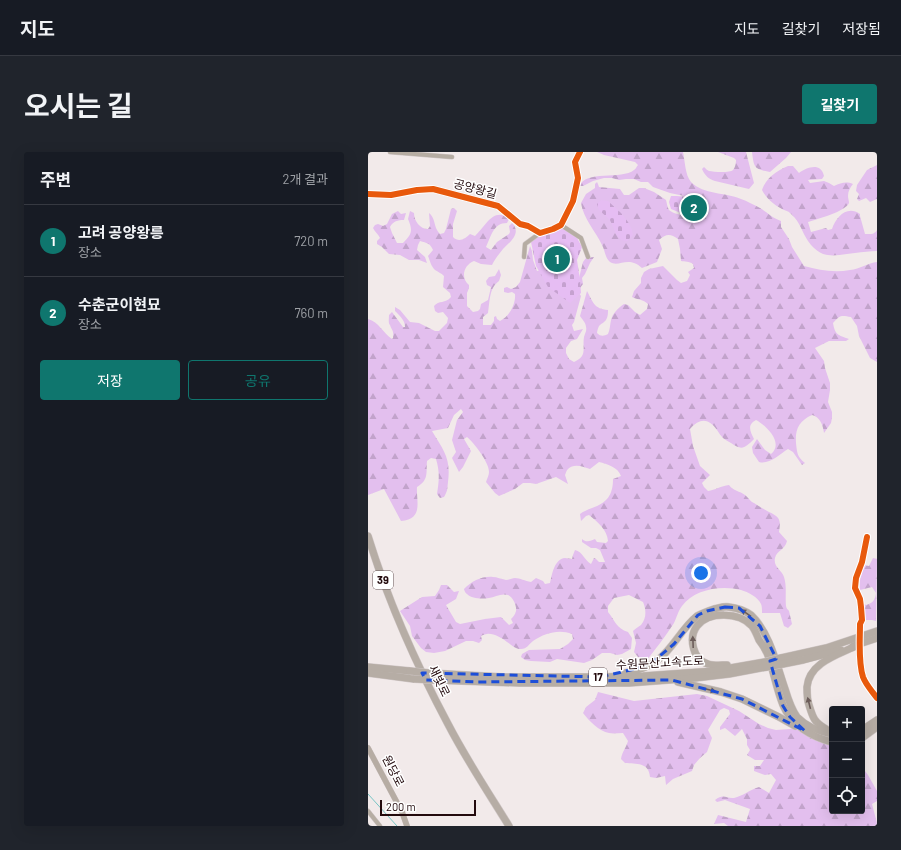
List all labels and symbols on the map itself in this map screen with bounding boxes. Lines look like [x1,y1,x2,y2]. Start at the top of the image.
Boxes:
street label: 공양왕길 [452,176,498,201]
pin: 2 [681,193,707,223]
pin: 1 [544,244,570,274]
your location [691,563,711,583]
road number: 39 [373,571,393,589]
one-way arrow [740,609,752,616]
one-way arrow [690,635,697,648]
street label: 수원문산고속도로 [615,653,704,671]
street label: 새빛로 [426,663,453,699]
road number: 17 [589,668,607,686]
one-way arrow [704,687,717,693]
one-way arrow [805,697,811,710]
street label: 원당로 [380,753,408,788]
scale bar [380,798,476,817]

